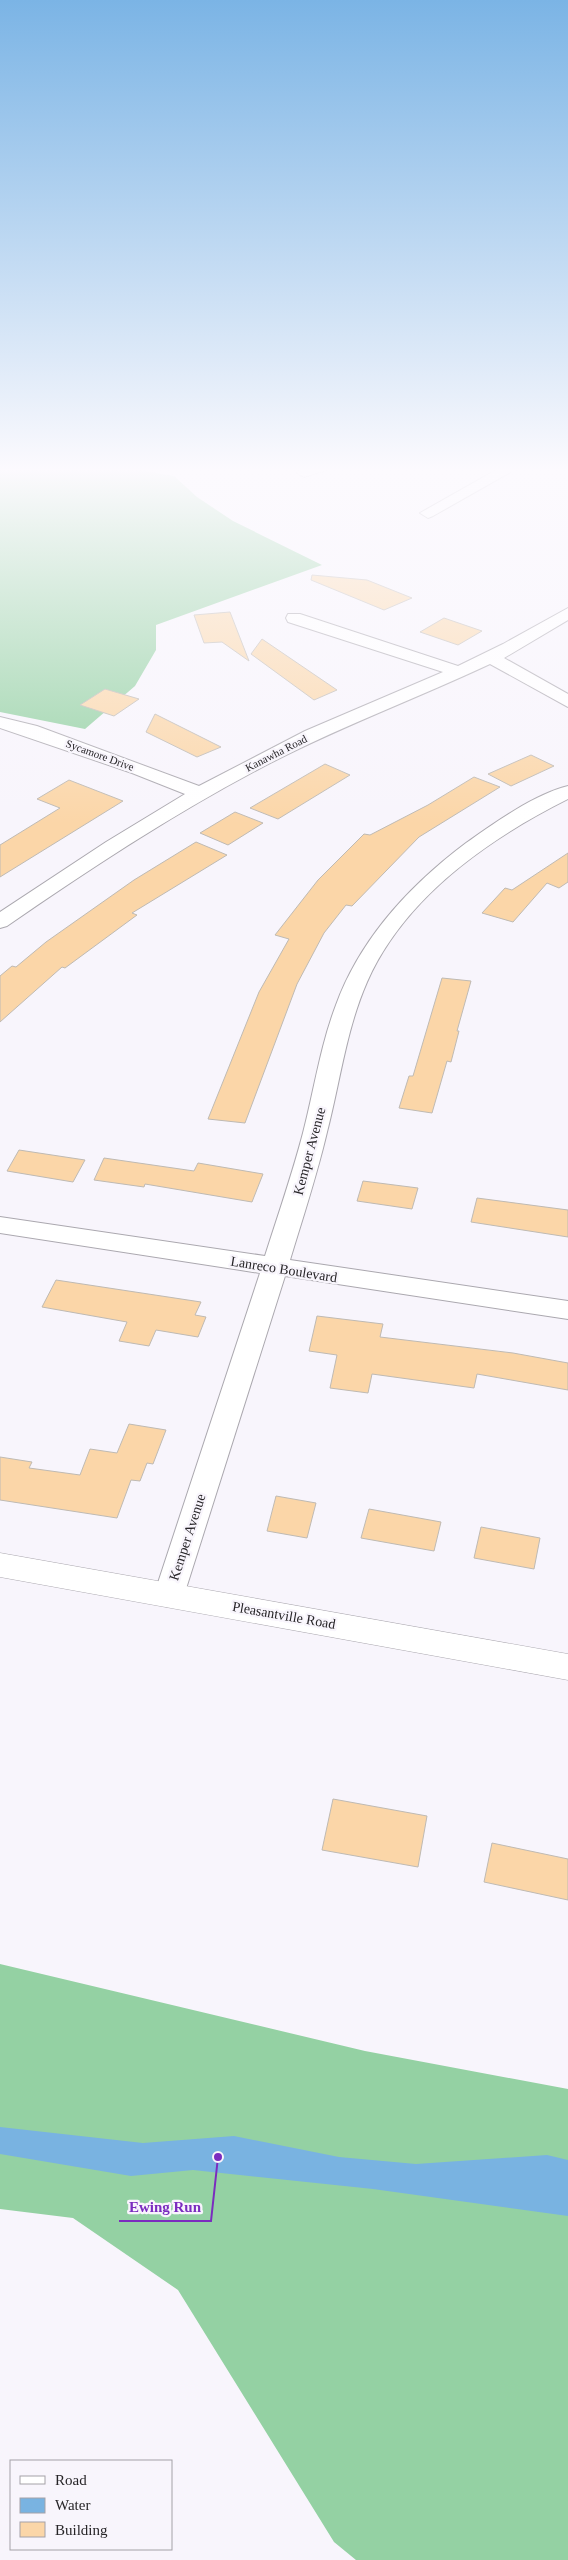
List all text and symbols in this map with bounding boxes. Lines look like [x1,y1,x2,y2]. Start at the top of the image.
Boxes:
street label: Kanawha Road [243,732,309,774]
street label: Sycamore Drive [64,737,136,773]
street label: Kemper Avenue [291,1106,328,1197]
street label: Lanreco Boulevard [230,1254,338,1285]
street label: Kemper Avenue [166,1492,209,1582]
street label: Pleasantville Road [231,1599,337,1632]
callout: Ewing Run [119,2191,211,2221]
text: Ewing Run [129,2199,202,2215]
legend [10,2460,172,2550]
text: Road [55,2472,87,2488]
text: Water [55,2497,90,2513]
text: Building [55,2522,108,2538]

